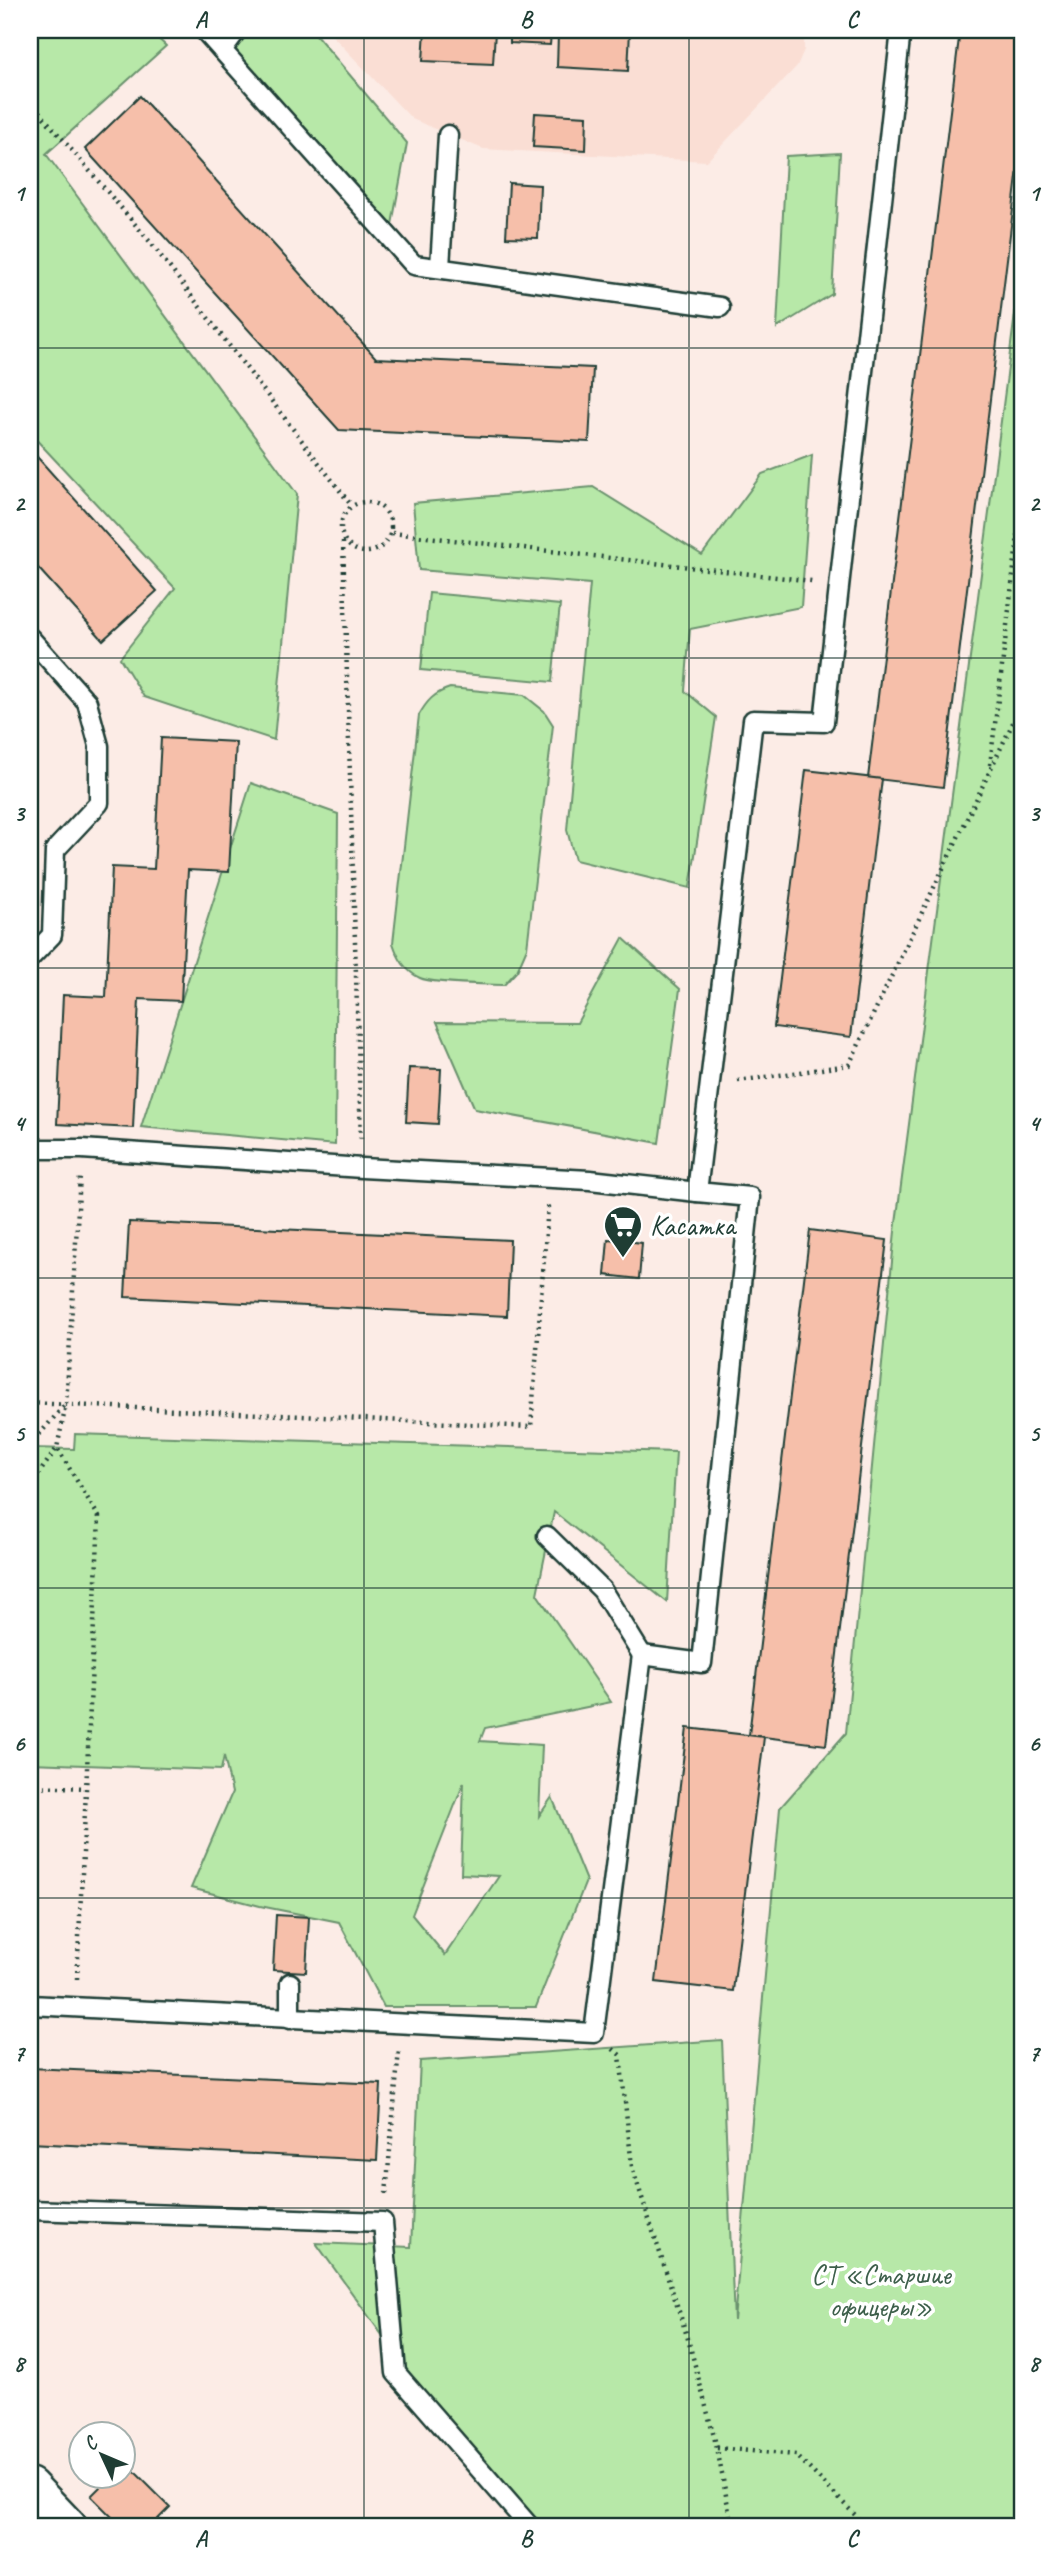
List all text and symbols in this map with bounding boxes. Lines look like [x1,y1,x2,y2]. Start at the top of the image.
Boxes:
text: A [195,5,209,34]
text: B [520,5,534,34]
text: C [847,5,861,34]
text: 1 [14,179,27,208]
text: 1 [1029,179,1042,208]
text: 2 [14,489,27,518]
text: 2 [1029,489,1042,518]
text: 3 [14,799,27,828]
text: 3 [1029,799,1042,828]
text: 4 [14,1109,27,1138]
text: 4 [1029,1109,1042,1138]
supermarket icon: Касатка [602,1204,644,1259]
place label: Касатка [650,1208,738,1243]
text: 5 [14,1419,26,1448]
text: 5 [1029,1419,1041,1448]
text: 6 [14,1729,27,1758]
text: 6 [1029,1729,1042,1758]
text: 7 [14,2039,27,2068]
text: 7 [1029,2039,1042,2068]
park label: СТ «Старшие офицеры» [811,2257,953,2324]
text: 8 [14,2349,27,2378]
text: 8 [1029,2349,1042,2378]
north arrow [66,2420,136,2490]
text: С [79,2430,104,2456]
text: A [195,2524,209,2553]
text: B [520,2524,534,2553]
text: C [847,2524,861,2553]

